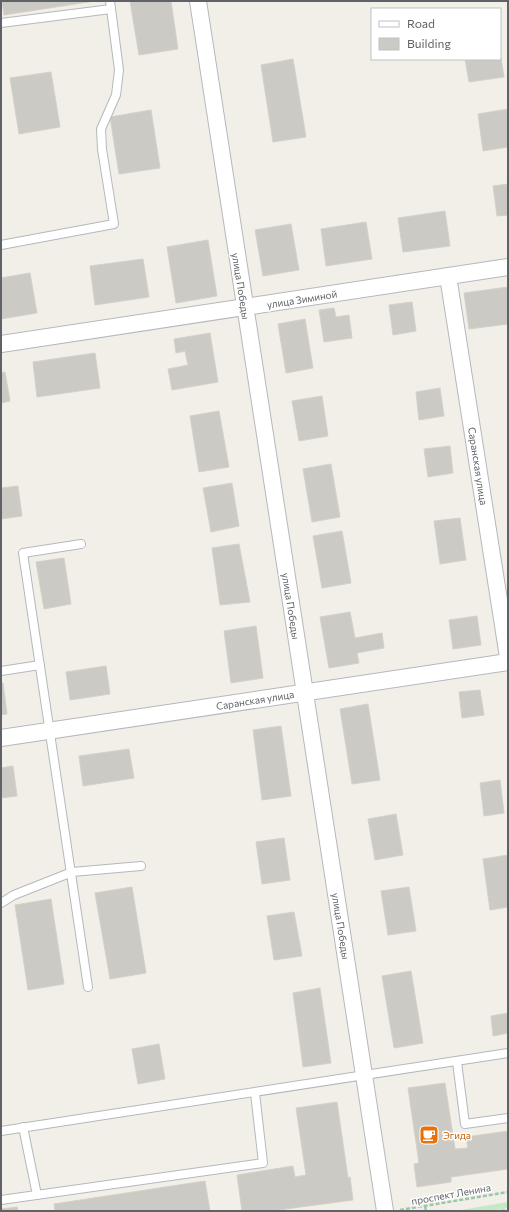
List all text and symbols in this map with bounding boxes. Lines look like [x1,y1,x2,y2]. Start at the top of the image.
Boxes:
legend [371,8,501,60]
text: Road [407,16,435,30]
text: Building [407,36,451,50]
street label: улица Победы [230,252,252,320]
street label: улица Зиминой [266,288,338,310]
street label: Саранская улица [466,426,490,506]
street label: улица Победы [280,572,302,640]
street label: Саранская улица [215,688,295,712]
street label: улица Победы [330,892,352,960]
cafe icon: Эгида [418,1124,440,1146]
place label: Эгида [443,1129,471,1141]
street label: проспект Ленина [410,1181,492,1207]

